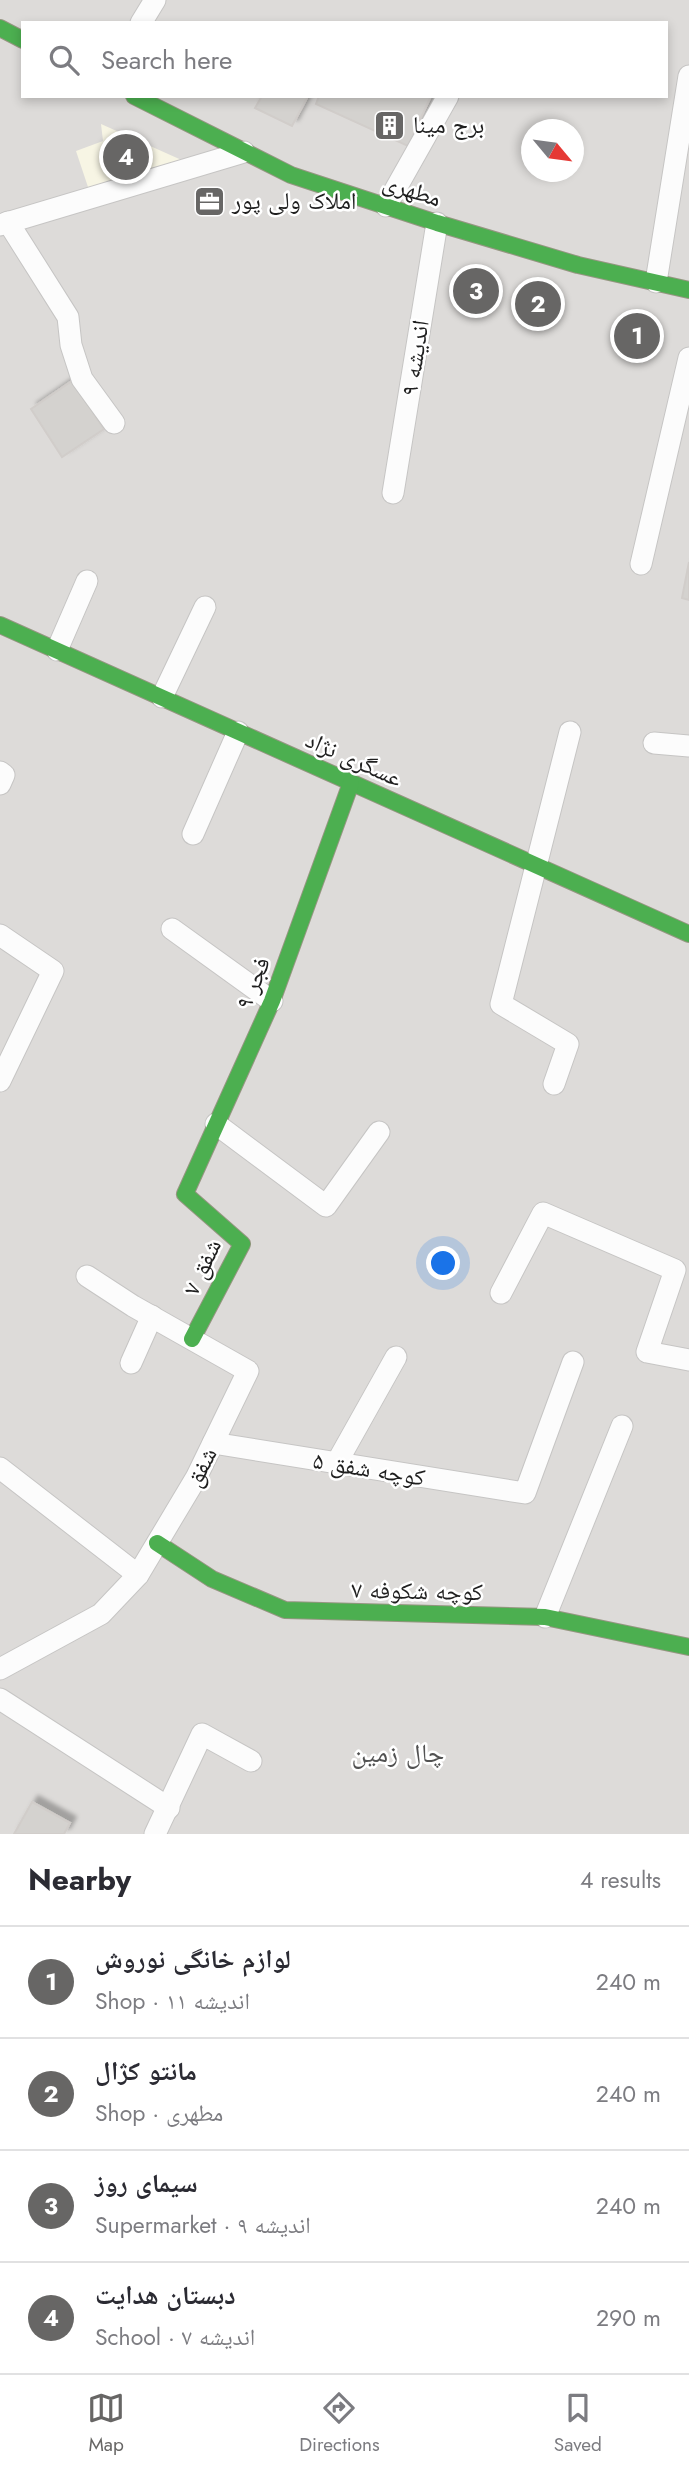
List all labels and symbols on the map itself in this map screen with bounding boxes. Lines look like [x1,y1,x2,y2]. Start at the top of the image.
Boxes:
place label: برج مینا [413,107,484,142]
building icon: برج مینا [373,108,407,142]
north arrow [521,119,584,182]
pin: 4 [103,131,149,183]
street label: مطهری [378,164,446,215]
place label: املاک ولی پور [231,183,357,218]
office icon: املاک ولی پور [192,184,226,218]
pin: 3 [453,265,499,317]
pin: 2 [515,278,561,330]
pin: 1 [614,310,660,362]
street label: اندیشه ۹ [391,317,438,399]
street label: عسگری نژاد [300,722,408,795]
street label: فجر ۹ [226,951,279,1014]
street label: شفق ۷ [173,1233,230,1301]
your location [426,1246,460,1280]
street label: شفق [176,1441,225,1493]
street label: کوچه شفق ۵ [311,1442,428,1495]
street label: کوچه شکوفه ۷ [351,1572,483,1609]
district label: چال زمین [352,1734,444,1772]

